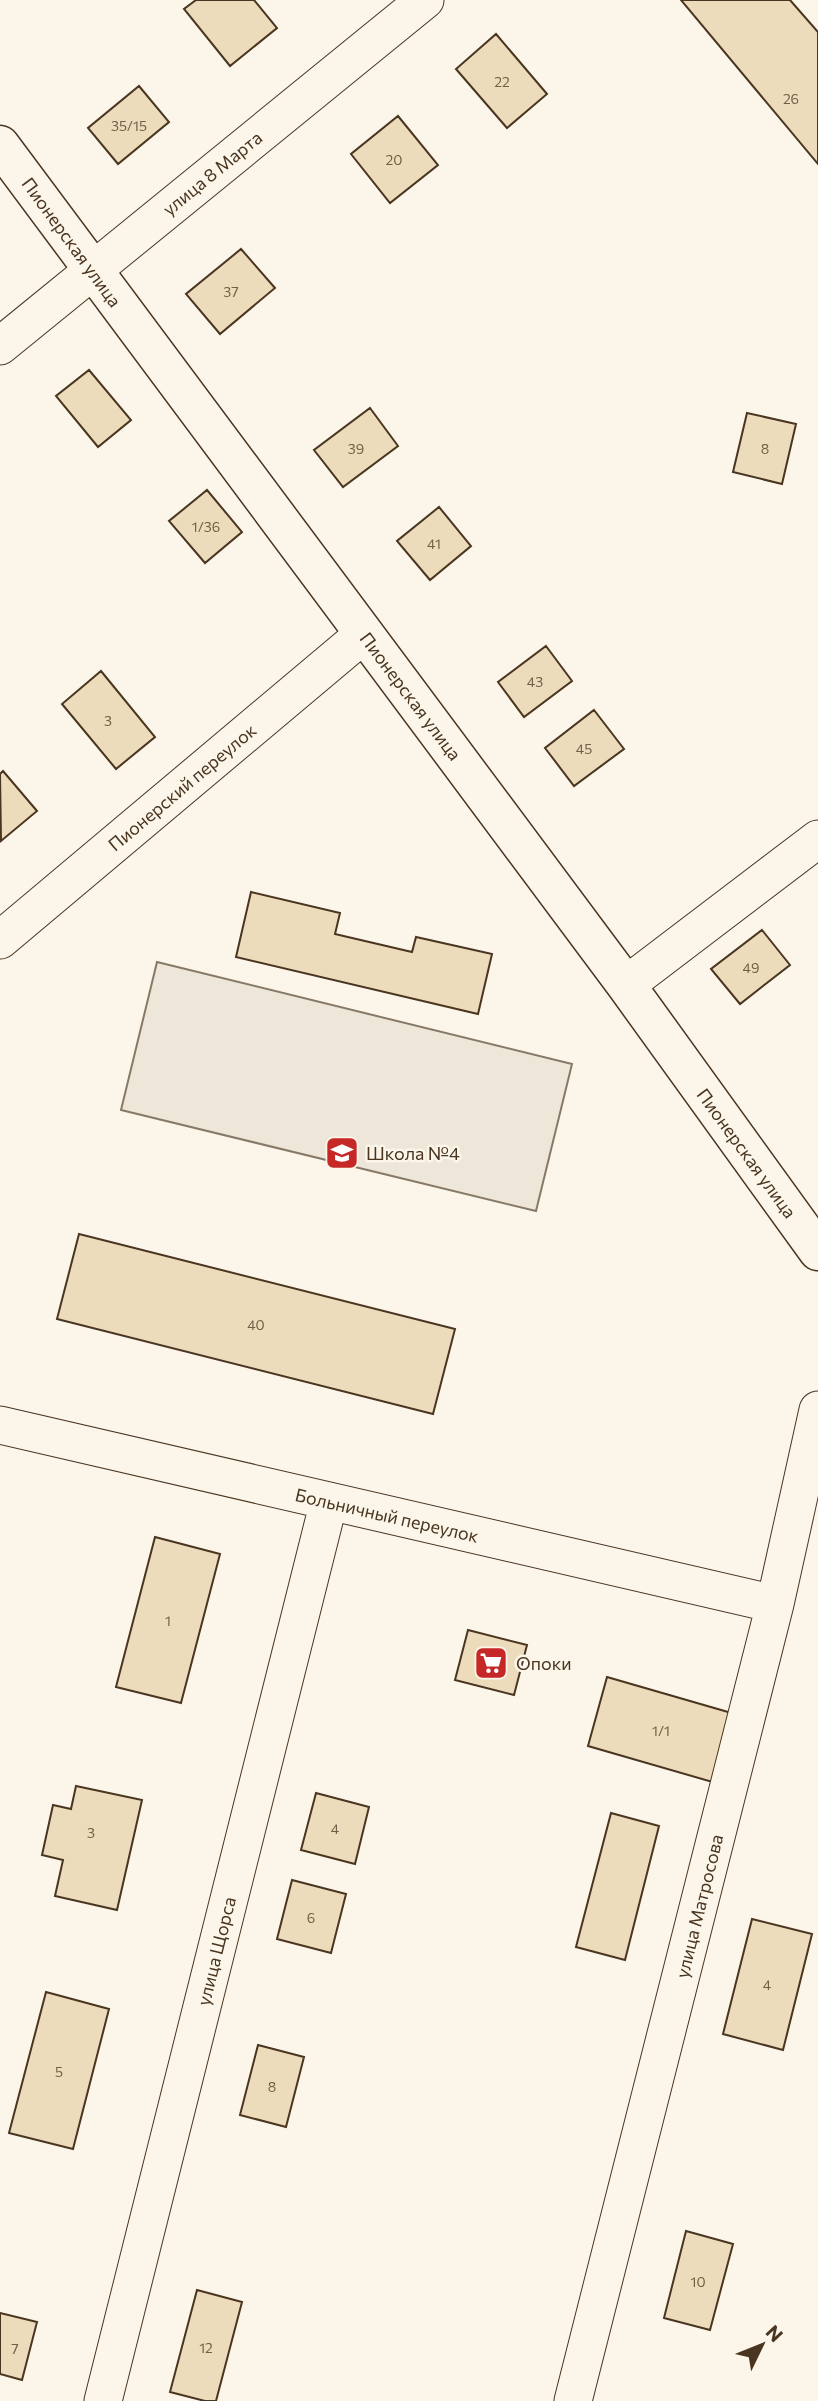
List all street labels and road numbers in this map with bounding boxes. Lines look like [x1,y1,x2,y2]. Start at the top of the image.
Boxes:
street label: улица 8 Марта [158,126,266,220]
street label: Пионерская улица [18,173,126,311]
street label: Пионерская улица [356,628,466,764]
street label: Пионерский переулок [104,718,261,855]
street label: Пионерская улица [693,1084,801,1222]
street label: Больничный переулок [293,1483,481,1547]
street label: улица Матросова [671,1832,727,1980]
street label: улица Щорса [192,1894,240,2008]

